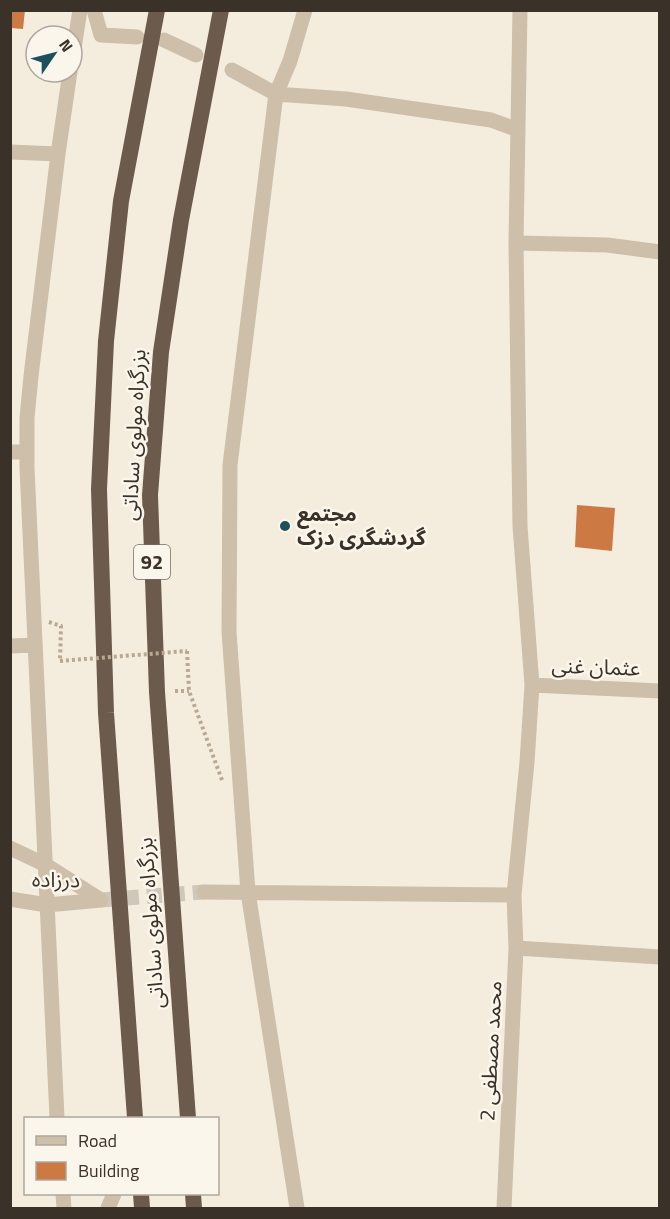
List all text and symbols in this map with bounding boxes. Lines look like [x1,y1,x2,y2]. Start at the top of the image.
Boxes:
north arrow [24,24,84,84]
text: N [53,34,79,57]
street label: بزرگراه مولوی ساداتی [113,348,153,521]
place label: مجتمع گردشگری دزک [297,497,426,553]
marker: مجتمع گردشگری دزک [278,519,292,533]
road number: 92 [134,545,170,579]
street label: عثمان غنی [551,648,641,684]
street label: بزرگراه مولوی ساداتی [128,836,172,1010]
street label: درزاده [32,863,81,895]
street label: محمد مصطفی 2 [470,980,510,1122]
legend [24,1117,219,1195]
text: Road [78,1127,117,1154]
text: Building [78,1157,139,1184]

